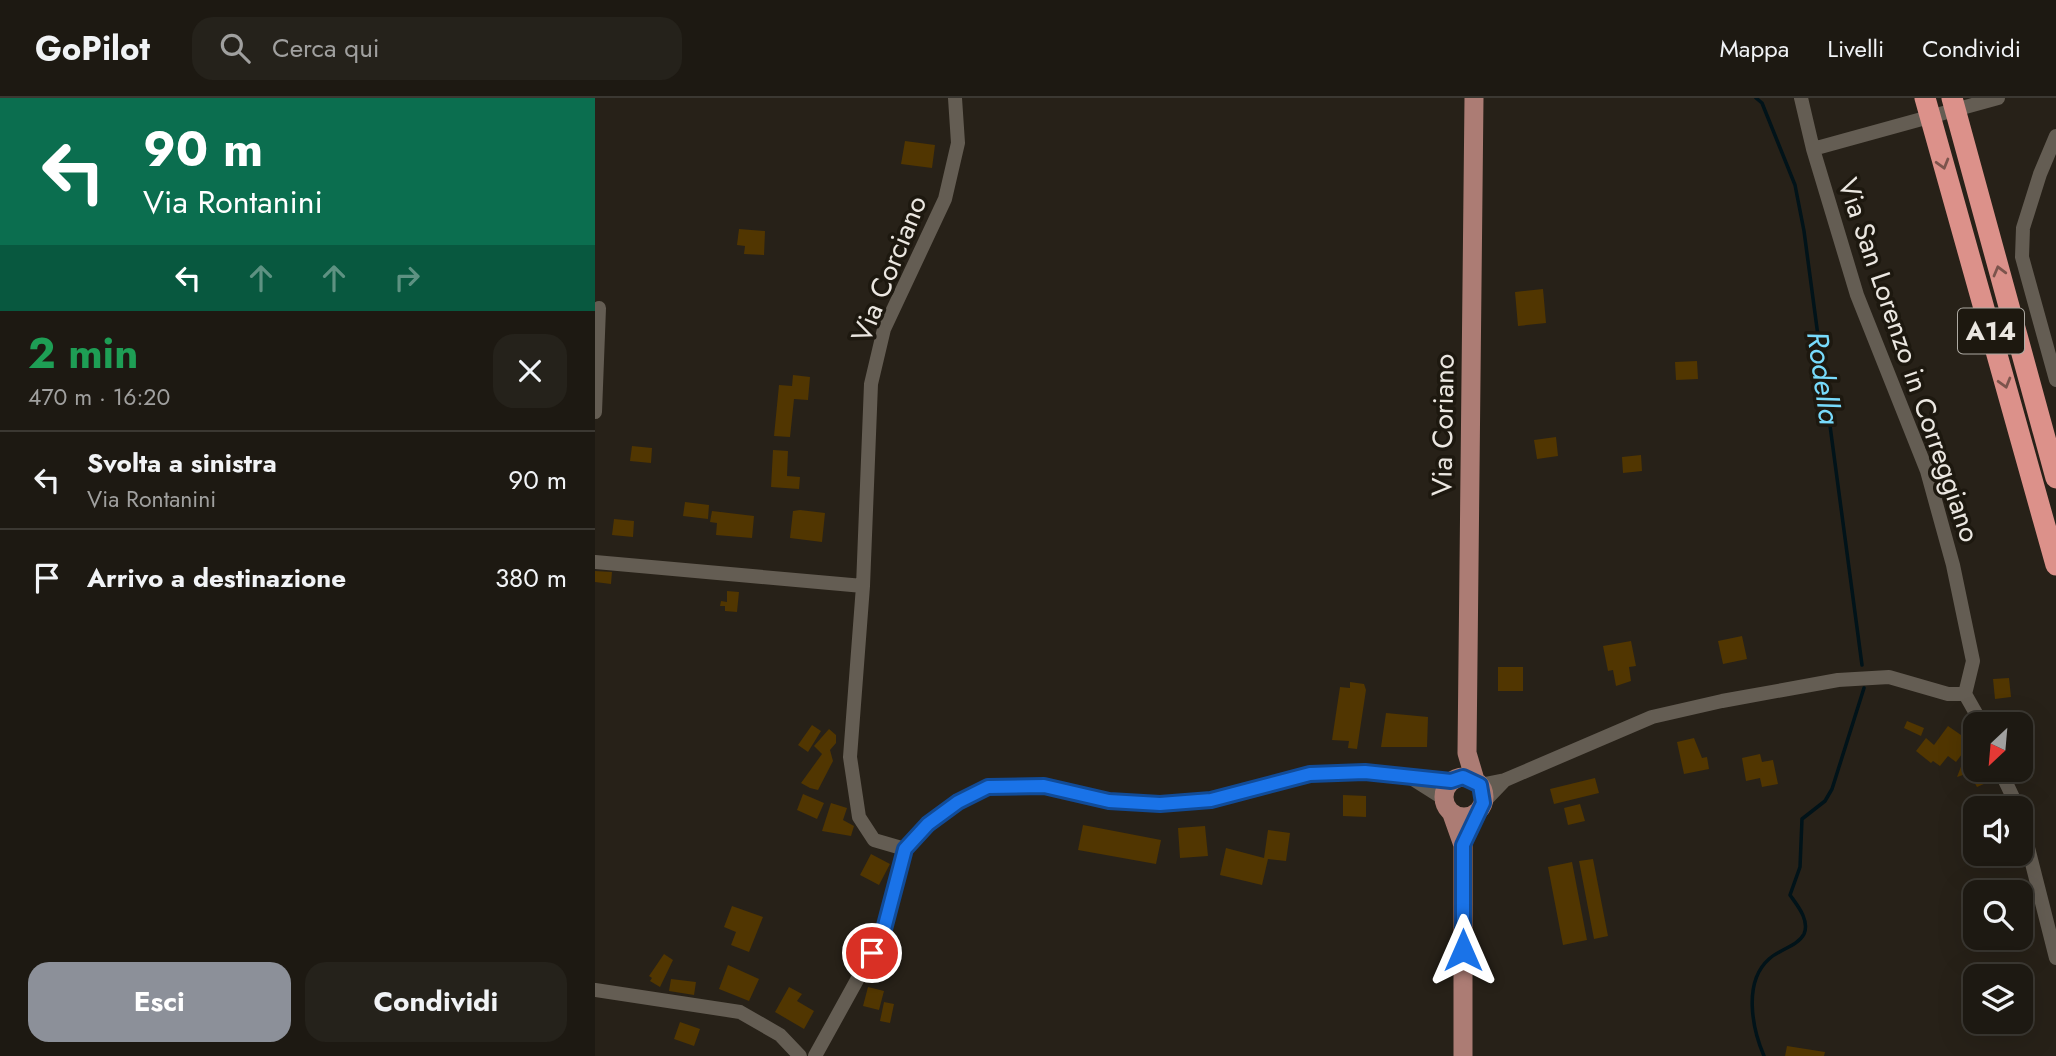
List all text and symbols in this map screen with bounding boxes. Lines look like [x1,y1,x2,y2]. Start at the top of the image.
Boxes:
search box [192,17,682,80]
text: GoPilot [35,25,150,72]
icon: search [216,29,254,67]
text: Cerca qui [272,29,380,67]
text: Mappa [1719,31,1789,66]
text: Livelli [1827,31,1884,66]
text: Condividi [1922,31,2021,66]
text: 90 m [143,114,263,184]
icon: left [28,126,119,217]
one-way arrow [1935,158,1950,170]
street label: Via San Lorenzo in Correggiano [1827,172,1991,548]
text: Via Rontanini [143,179,323,225]
street label: Via Corciano [841,189,937,349]
icon: left [169,259,207,297]
icon: ahead [242,259,280,297]
icon: ahead [315,259,353,297]
icon: right [388,259,426,297]
one-way arrow [1993,265,2007,277]
road number: A14 [1958,308,2024,354]
text: 2 min [28,323,138,384]
water label: Rodella [1796,329,1852,428]
button: close [493,334,567,408]
street label: Via Coriano [1421,353,1465,497]
one-way arrow [1997,377,2011,389]
text: 470 m · 16:20 [28,380,170,414]
text: Svolta a sinistra [87,444,277,482]
icon: left [28,461,66,499]
text: 90 m [508,461,567,499]
text: Via Rontanini [87,482,216,516]
icon: arrive [28,559,66,597]
text: Arrivo a destinazione [87,559,346,597]
text: 380 m [495,559,567,597]
north arrow [1963,712,2033,782]
map controls [1963,712,2033,1034]
button: sound [1963,796,2033,866]
button: search [1963,880,2033,950]
position arrow [1426,913,1500,987]
pin [842,923,902,983]
icon: arrive [853,934,891,972]
button: Esci [28,962,291,1042]
button: Condividi [305,962,567,1042]
button: layers [1963,964,2033,1034]

